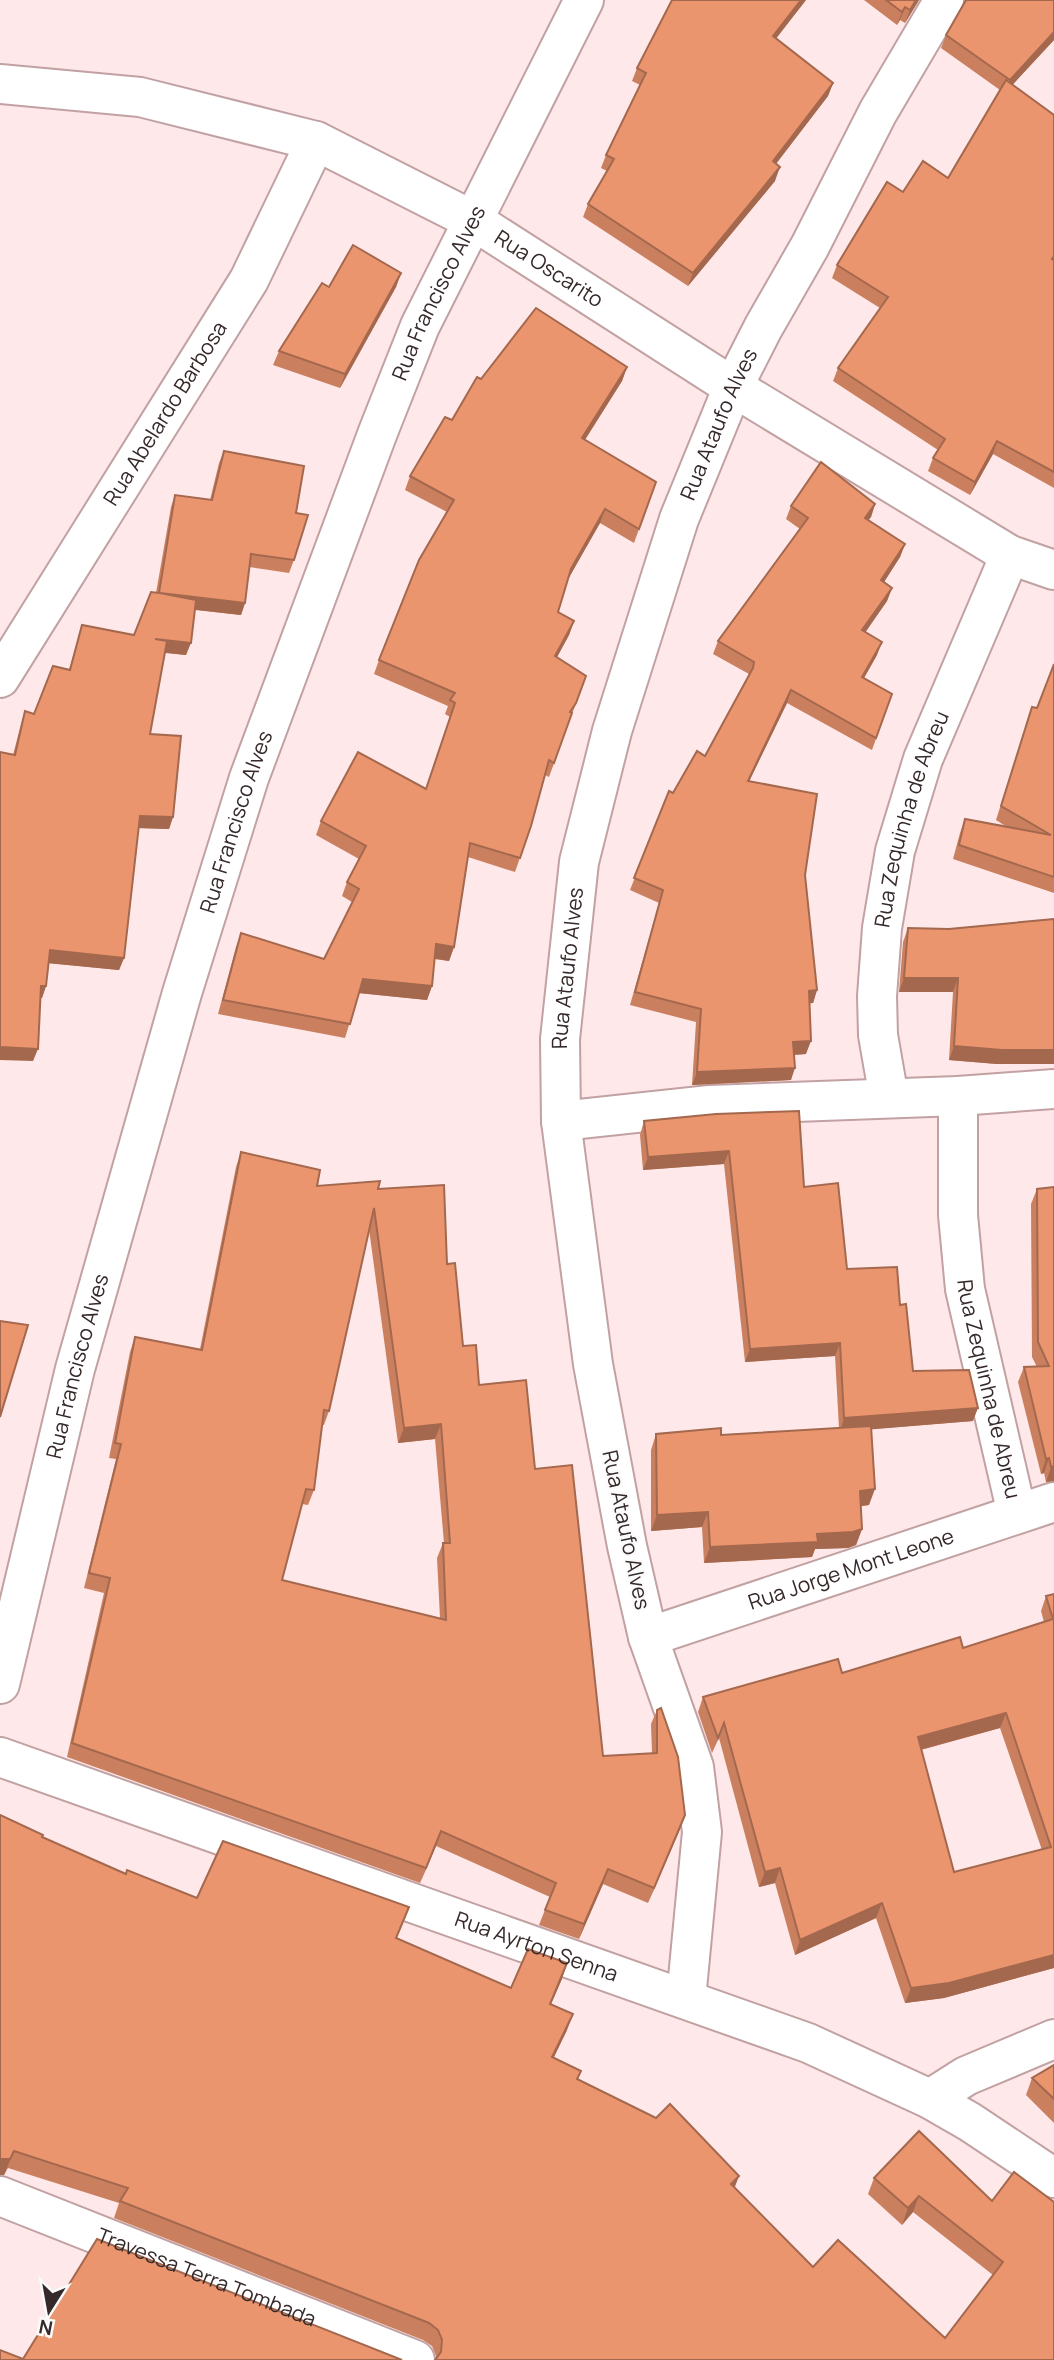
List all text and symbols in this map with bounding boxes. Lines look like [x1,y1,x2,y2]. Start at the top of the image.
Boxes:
street label: Rua Francisco Alves [385,200,491,384]
street label: Rua Oscarito [490,223,609,313]
street label: Rua Abelardo Barbosa [96,316,233,510]
street label: Rua Ataufo Alves [673,343,763,504]
street label: Rua Zequinha de Abreu [867,706,955,929]
street label: Rua Francisco Alves [193,727,278,917]
street label: Rua Ataufo Alves [545,886,589,1049]
street label: Rua Francisco Alves [39,1270,114,1462]
street label: Rua Zequinha de Abreu [951,1278,1028,1501]
street label: Rua Ataufo Alves [596,1447,658,1612]
street label: Rua Jorge Mont Leone [744,1521,957,1616]
street label: Rua Ayrton Senna [451,1904,622,1988]
street label: Travessa Terra Tombada [93,2221,321,2333]
north arrow [14,2276,84,2346]
text: N [37,2314,55,2342]

